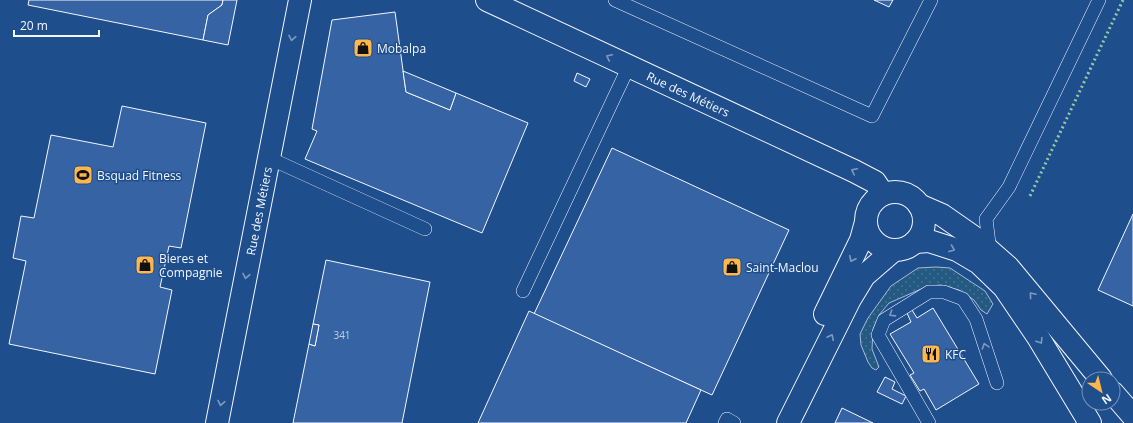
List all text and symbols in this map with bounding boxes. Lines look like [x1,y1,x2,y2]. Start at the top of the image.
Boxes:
scale bar [14,12,99,38]
text: 20 m [20,17,48,34]
one-way arrow [289,35,297,41]
shop icon: Mobalpa [352,37,374,59]
place label: Mobalpa [377,40,426,57]
one-way arrow [606,54,613,62]
street label: Rue des Métiers [644,67,733,121]
sports icon: Bsquad Fitness [72,164,94,186]
street label: Rue des Métiers [242,165,276,257]
place label: Bsquad Fitness [97,167,182,184]
one-way arrow [850,168,858,176]
one-way arrow [949,245,956,253]
place label: Bieres et Compagnie [159,250,223,281]
shop icon: Bieres et Compagnie [134,254,156,276]
one-way arrow [849,254,857,262]
shop icon: Saint-Maclou [721,256,743,278]
place label: Saint-Maclou [746,259,819,276]
one-way arrow [243,273,251,279]
one-way arrow [1029,292,1036,300]
one-way arrow [890,310,897,317]
house number: 341 [333,328,351,342]
one-way arrow [826,333,834,341]
one-way arrow [1036,337,1043,344]
one-way arrow [981,342,990,349]
restaurant icon: KFC [920,343,942,365]
place label: KFC [945,346,967,363]
north arrow [1081,371,1121,411]
text: N [1099,391,1115,408]
one-way arrow [218,400,226,407]

